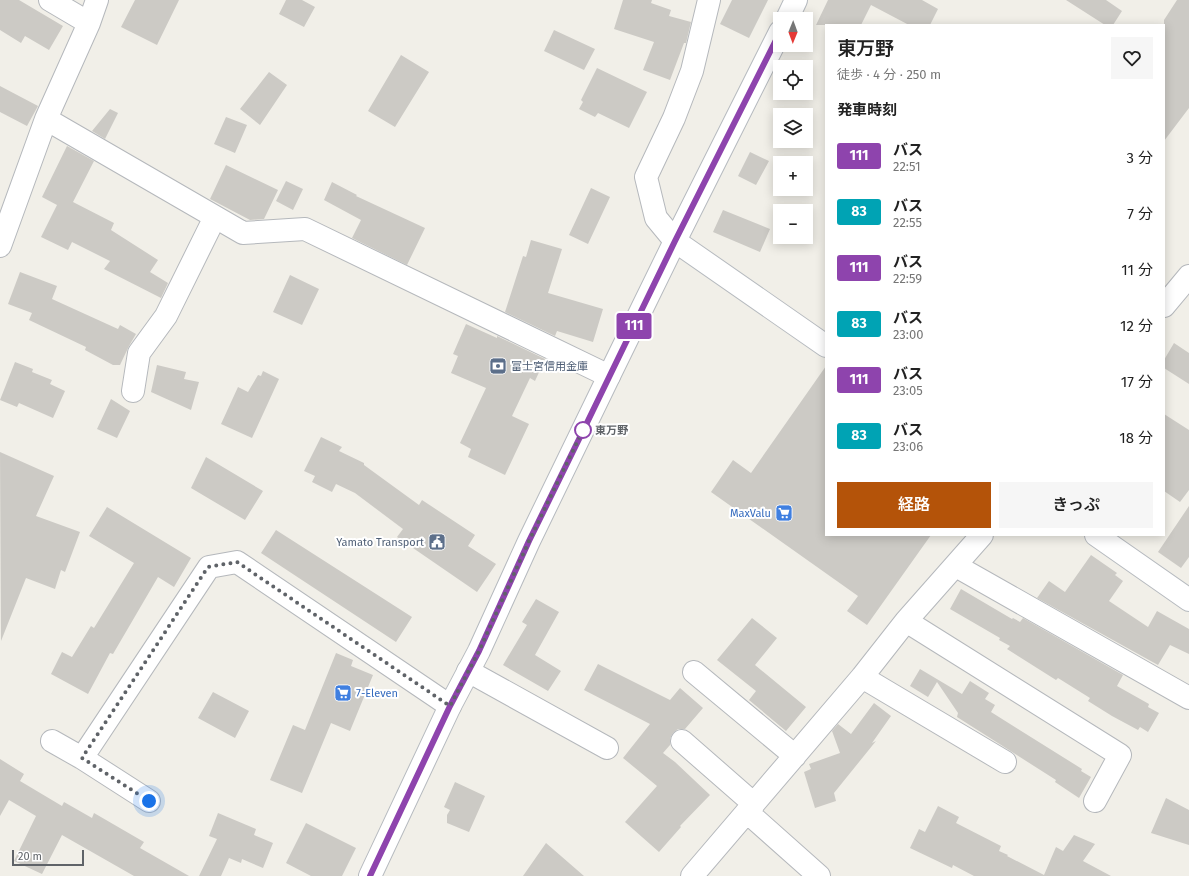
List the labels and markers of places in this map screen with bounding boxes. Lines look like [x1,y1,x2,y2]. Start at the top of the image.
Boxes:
bank icon: 富士宮信用金庫 [488,356,508,376]
place label: 富士宮信用金庫 [511,360,588,373]
marker: 東万野 [574,421,592,439]
place label: 東万野 [595,424,629,437]
supermarket icon: MaxValu [774,503,794,523]
place label: MaxValu [730,507,771,520]
public building icon: Yamato Transport [427,532,447,552]
place label: Yamato Transport [336,536,424,549]
supermarket icon: 7-Eleven [333,683,353,703]
place label: 7-Eleven [356,687,398,700]

